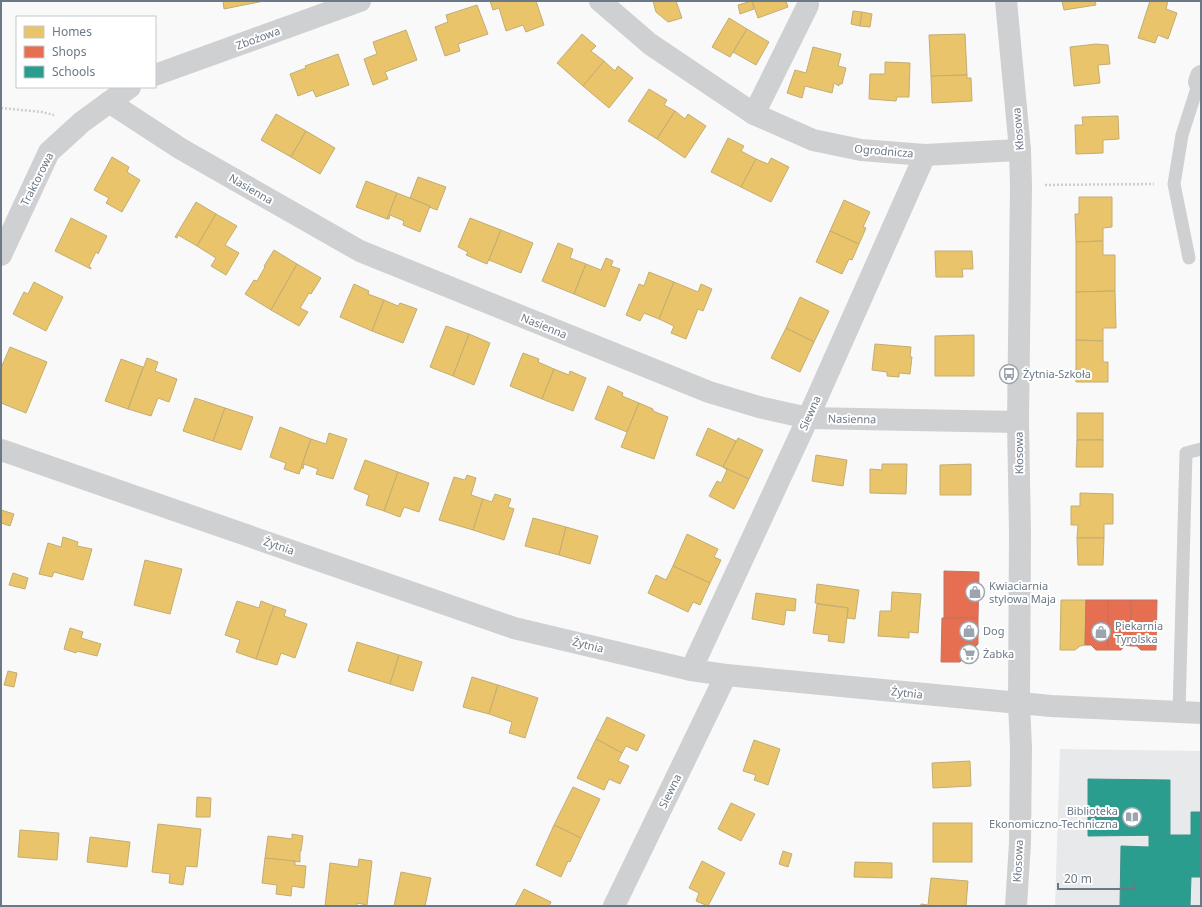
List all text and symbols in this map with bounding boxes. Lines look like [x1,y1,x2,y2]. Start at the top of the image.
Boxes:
legend [16,16,156,88]
text: Homes [52,23,92,40]
street label: Zbożowa [234,23,282,52]
text: Shops [52,43,87,60]
text: Schools [52,63,95,80]
street label: Kłosowa [1008,107,1027,151]
street label: Ogrodnicza [854,140,914,161]
street label: Traktorowa [17,149,56,208]
street label: Nasienna [226,170,276,207]
street label: Nasienna [519,309,570,342]
bus stop icon: Żytnia-Szkoła [998,363,1020,385]
place label: Żytnia-Szkoła [1023,366,1091,381]
street label: Siewna [795,393,824,433]
street label: Nasienna [828,411,876,426]
street label: Kłosowa [1011,431,1026,475]
street label: Żytnia [262,533,297,558]
place label: Kwiaciarnia stylowa Maja [989,578,1056,606]
shop icon: Kwiaciarnia stylowa Maja [964,581,986,603]
place label: Piekarnia Tyrolska [1115,618,1163,646]
shop icon: Dog [958,620,980,642]
shop icon: Piekarnia Tyrolska [1090,621,1112,643]
place label: Dog [983,623,1004,638]
street label: Żytnia [571,633,605,656]
supermarket icon: Żabka [958,643,980,665]
place label: Żabka [983,646,1014,661]
street label: Żytnia [891,683,924,702]
street label: Siewna [655,771,684,810]
place label: Biblioteka Ekonomiczno-Techniczna [989,803,1118,831]
library icon: Biblioteka Ekonomiczno-Techniczna [1121,806,1143,828]
street label: Kłosowa [1009,839,1026,883]
scale bar [1058,865,1134,891]
text: 20 m [1064,870,1092,887]

